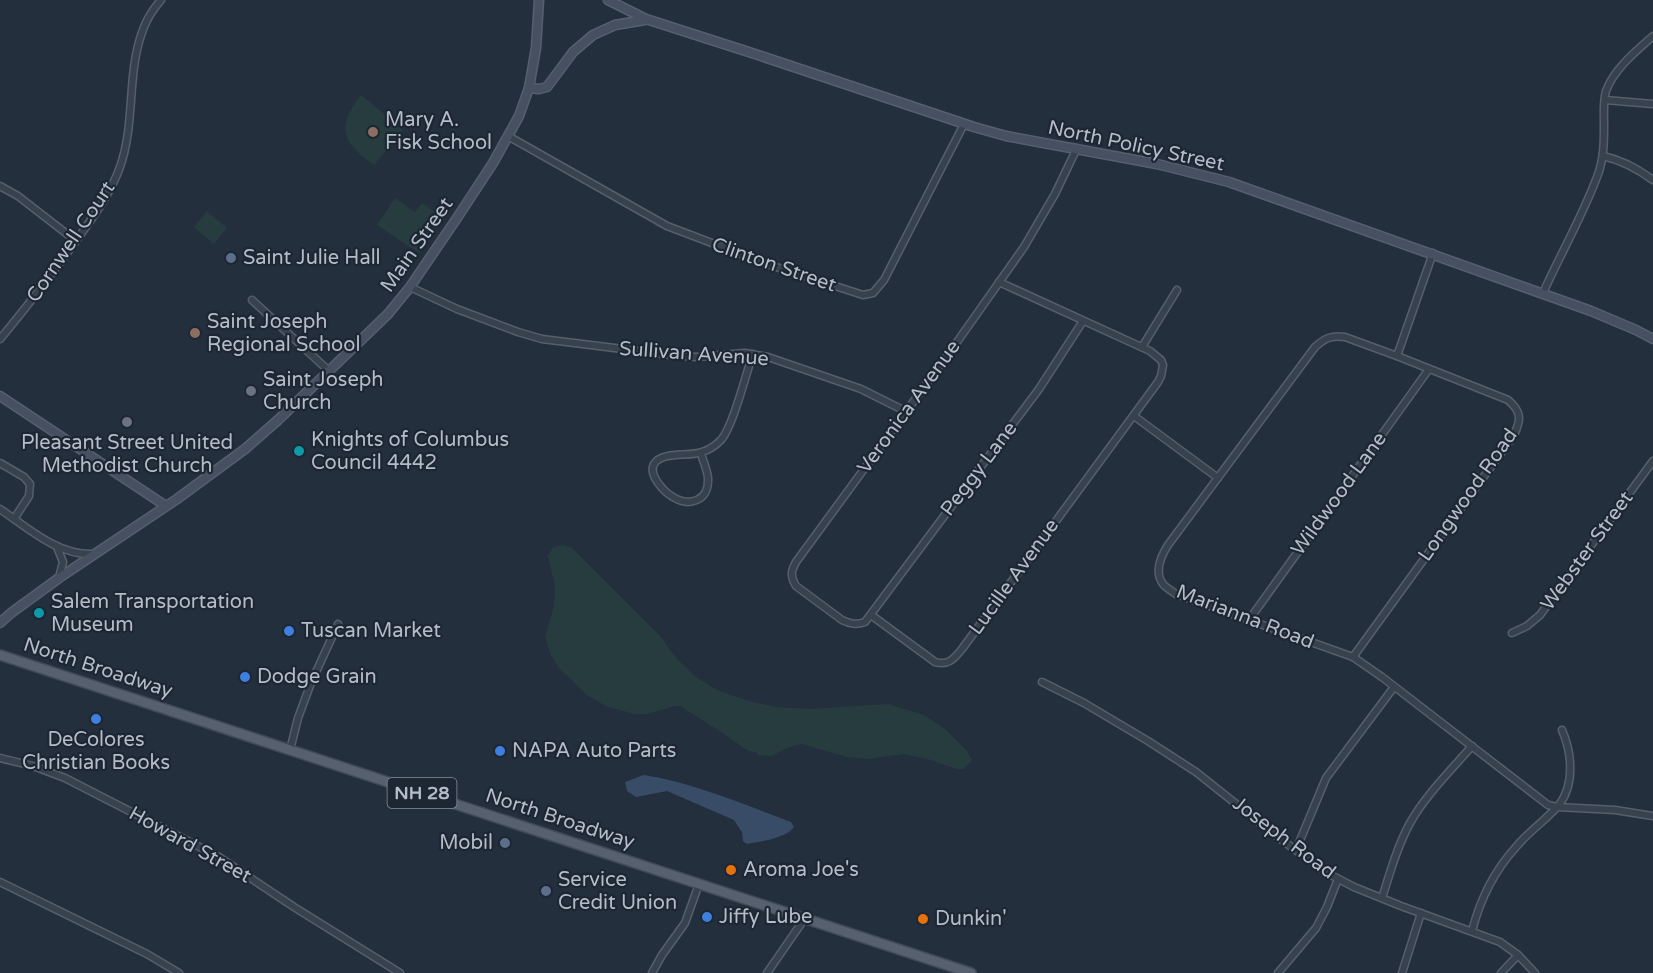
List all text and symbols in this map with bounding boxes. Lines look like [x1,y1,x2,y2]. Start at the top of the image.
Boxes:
place label: Mary A. Fisk School [385,108,492,155]
street label: North Policy Street [1046,116,1227,176]
marker: Mary A. Fisk School [366,125,380,139]
street label: Cornwell Court [22,177,121,307]
street label: Main Street [376,193,459,297]
street label: Clinton Street [709,232,840,298]
place label: Saint Julie Hall [243,246,381,270]
marker: Saint Julie Hall [224,251,238,265]
place label: Saint Joseph Regional School [207,310,360,357]
marker: Saint Joseph Regional School [188,326,202,340]
street label: Veronica Avenue [852,335,966,479]
street label: Sullivan Avenue [618,337,770,371]
place label: Saint Joseph Church [263,368,384,415]
marker: Saint Joseph Church [244,384,258,398]
marker: Pleasant Street United Methodist Church [120,415,134,429]
street label: Peggy Lane [936,417,1022,521]
street label: Longwood Road [1413,424,1523,566]
place label: Knights of Columbus Council 4442 [311,428,509,475]
street label: Wildwood Lane [1286,428,1392,560]
place label: Pleasant Street United Methodist Church [21,431,233,478]
marker: Knights of Columbus Council 4442 [292,444,306,458]
street label: Webster Street [1536,486,1639,615]
street label: Lucille Avenue [964,514,1064,640]
street label: Marianna Road [1173,580,1317,654]
place label: Salem Transportation Museum [51,590,254,637]
marker: Salem Transportation Museum [32,606,46,620]
place label: Tuscan Market [301,619,441,643]
marker: Tuscan Market [282,624,296,638]
street label: North Broadway [20,633,176,703]
place label: Dodge Grain [257,665,377,689]
marker: Dodge Grain [238,670,252,684]
marker: DeColores Christian Books [89,712,103,726]
place label: DeColores Christian Books [22,728,170,775]
place label: NAPA Auto Parts [512,739,676,763]
marker: NAPA Auto Parts [493,744,507,758]
road number: NH 28 [388,778,456,808]
street label: North Broadway [482,784,638,854]
street label: Joseph Road [1228,792,1340,884]
street label: Howard Street [125,802,256,889]
place label: Mobil [439,831,493,855]
marker: Mobil [498,836,512,850]
place label: Aroma Joe's [743,858,859,882]
marker: Aroma Joe's [724,863,738,877]
place label: Service Credit Union [558,868,677,915]
marker: Service Credit Union [539,884,553,898]
place label: Jiffy Lube [719,905,812,929]
place label: Dunkin' [935,907,1007,931]
marker: Jiffy Lube [700,910,714,924]
marker: Dunkin' [916,912,930,926]

